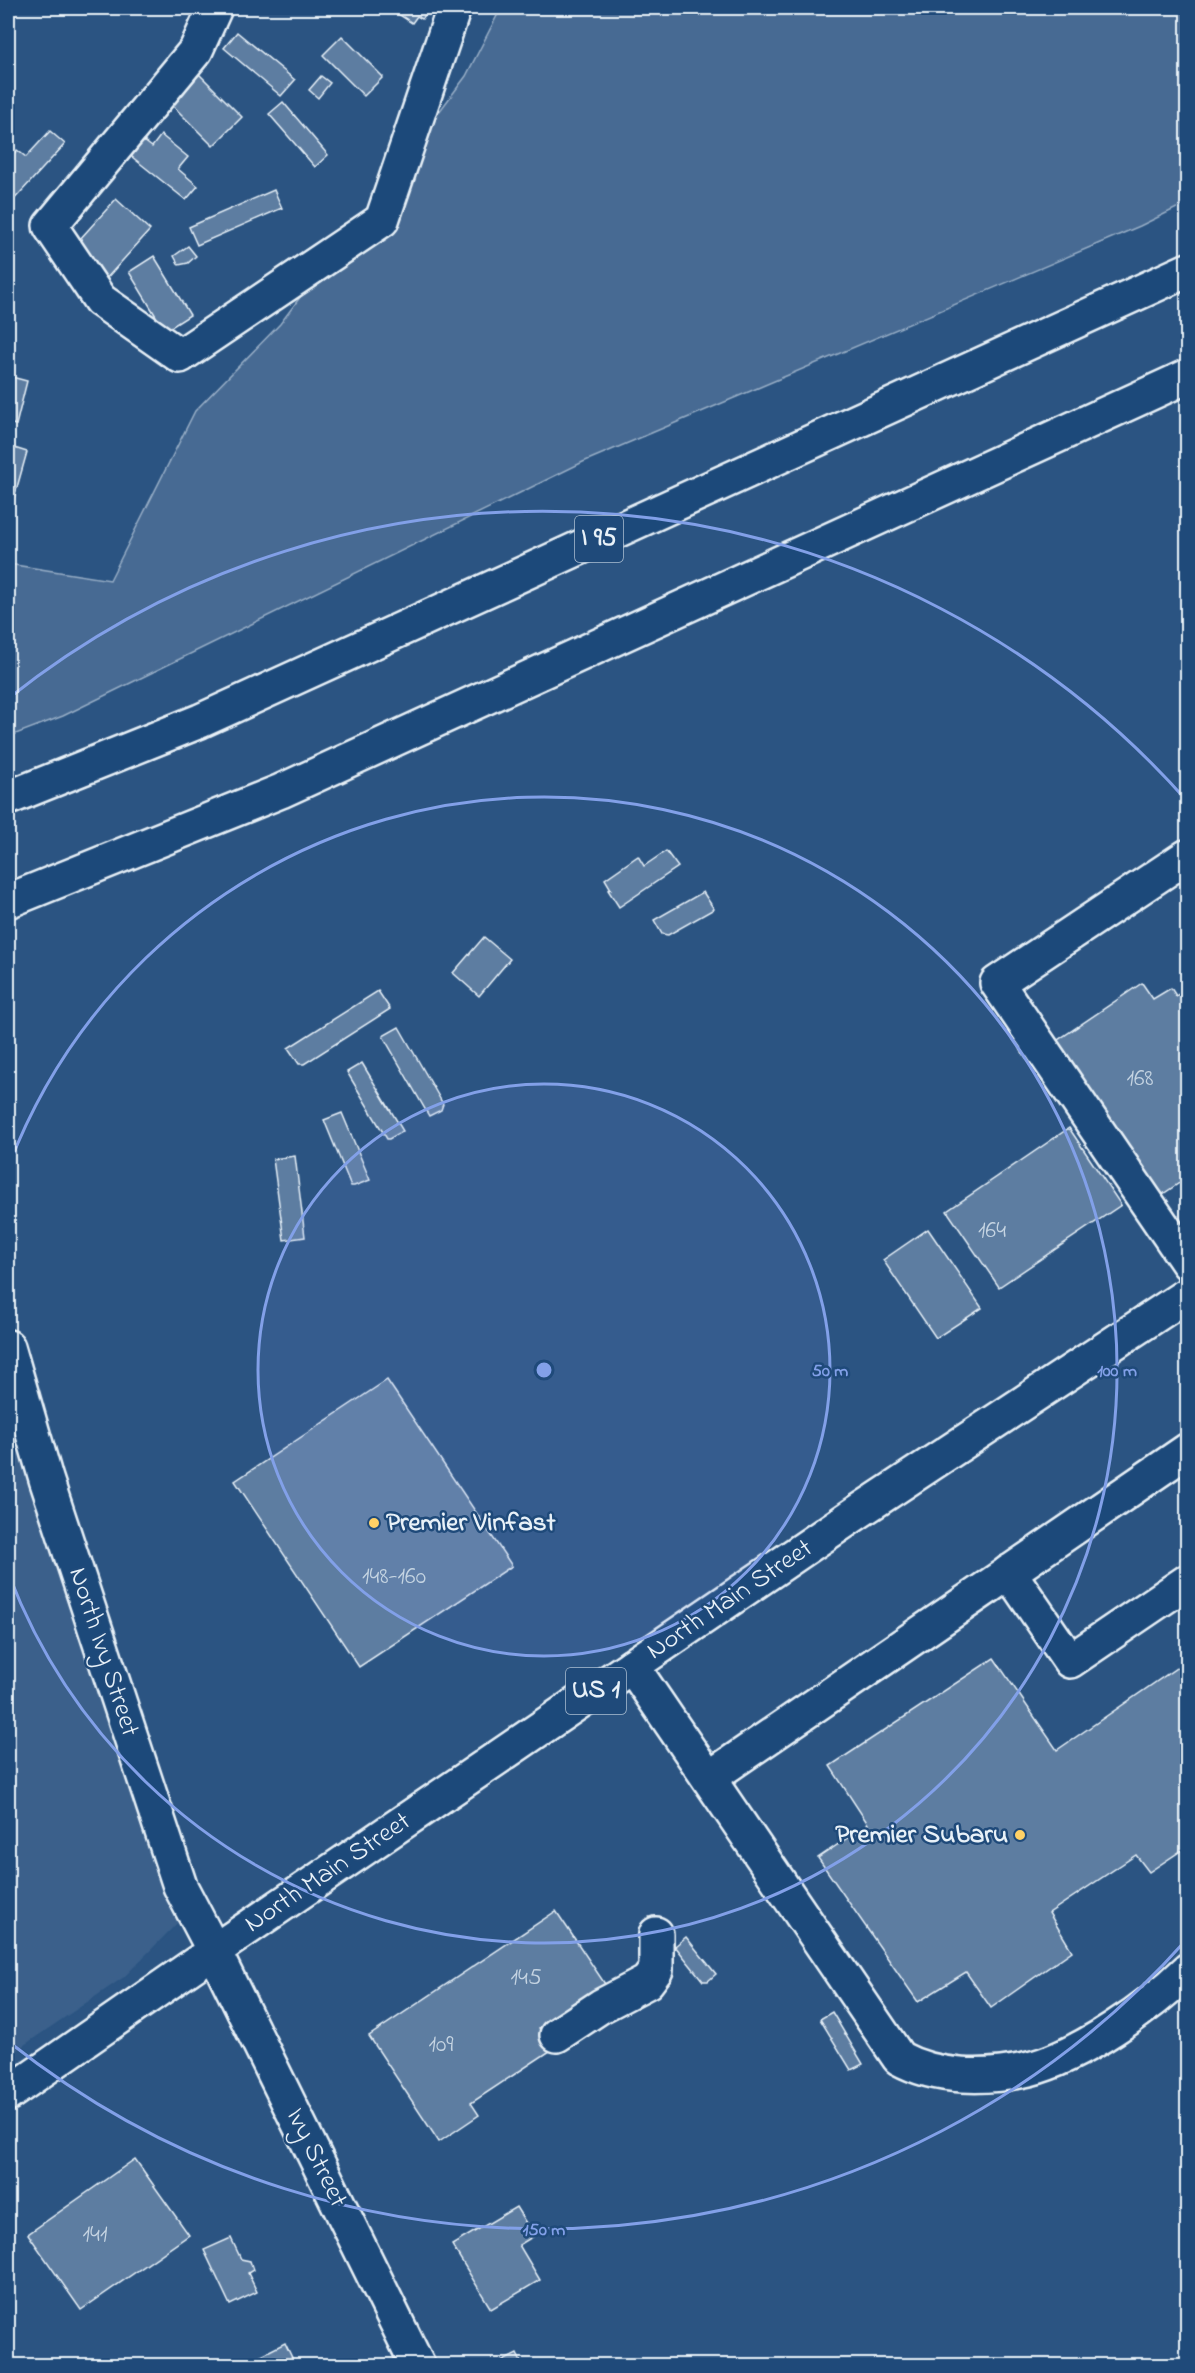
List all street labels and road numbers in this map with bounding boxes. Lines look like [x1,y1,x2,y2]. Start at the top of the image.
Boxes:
road number: I 95 [575,516,623,562]
street label: North Main Street [639,1530,821,1670]
street label: North Ivy Street [57,1562,149,1742]
road number: US 1 [566,1668,626,1714]
street label: North Main Street [237,1803,419,1943]
street label: Ivy Street [275,2102,357,2214]

